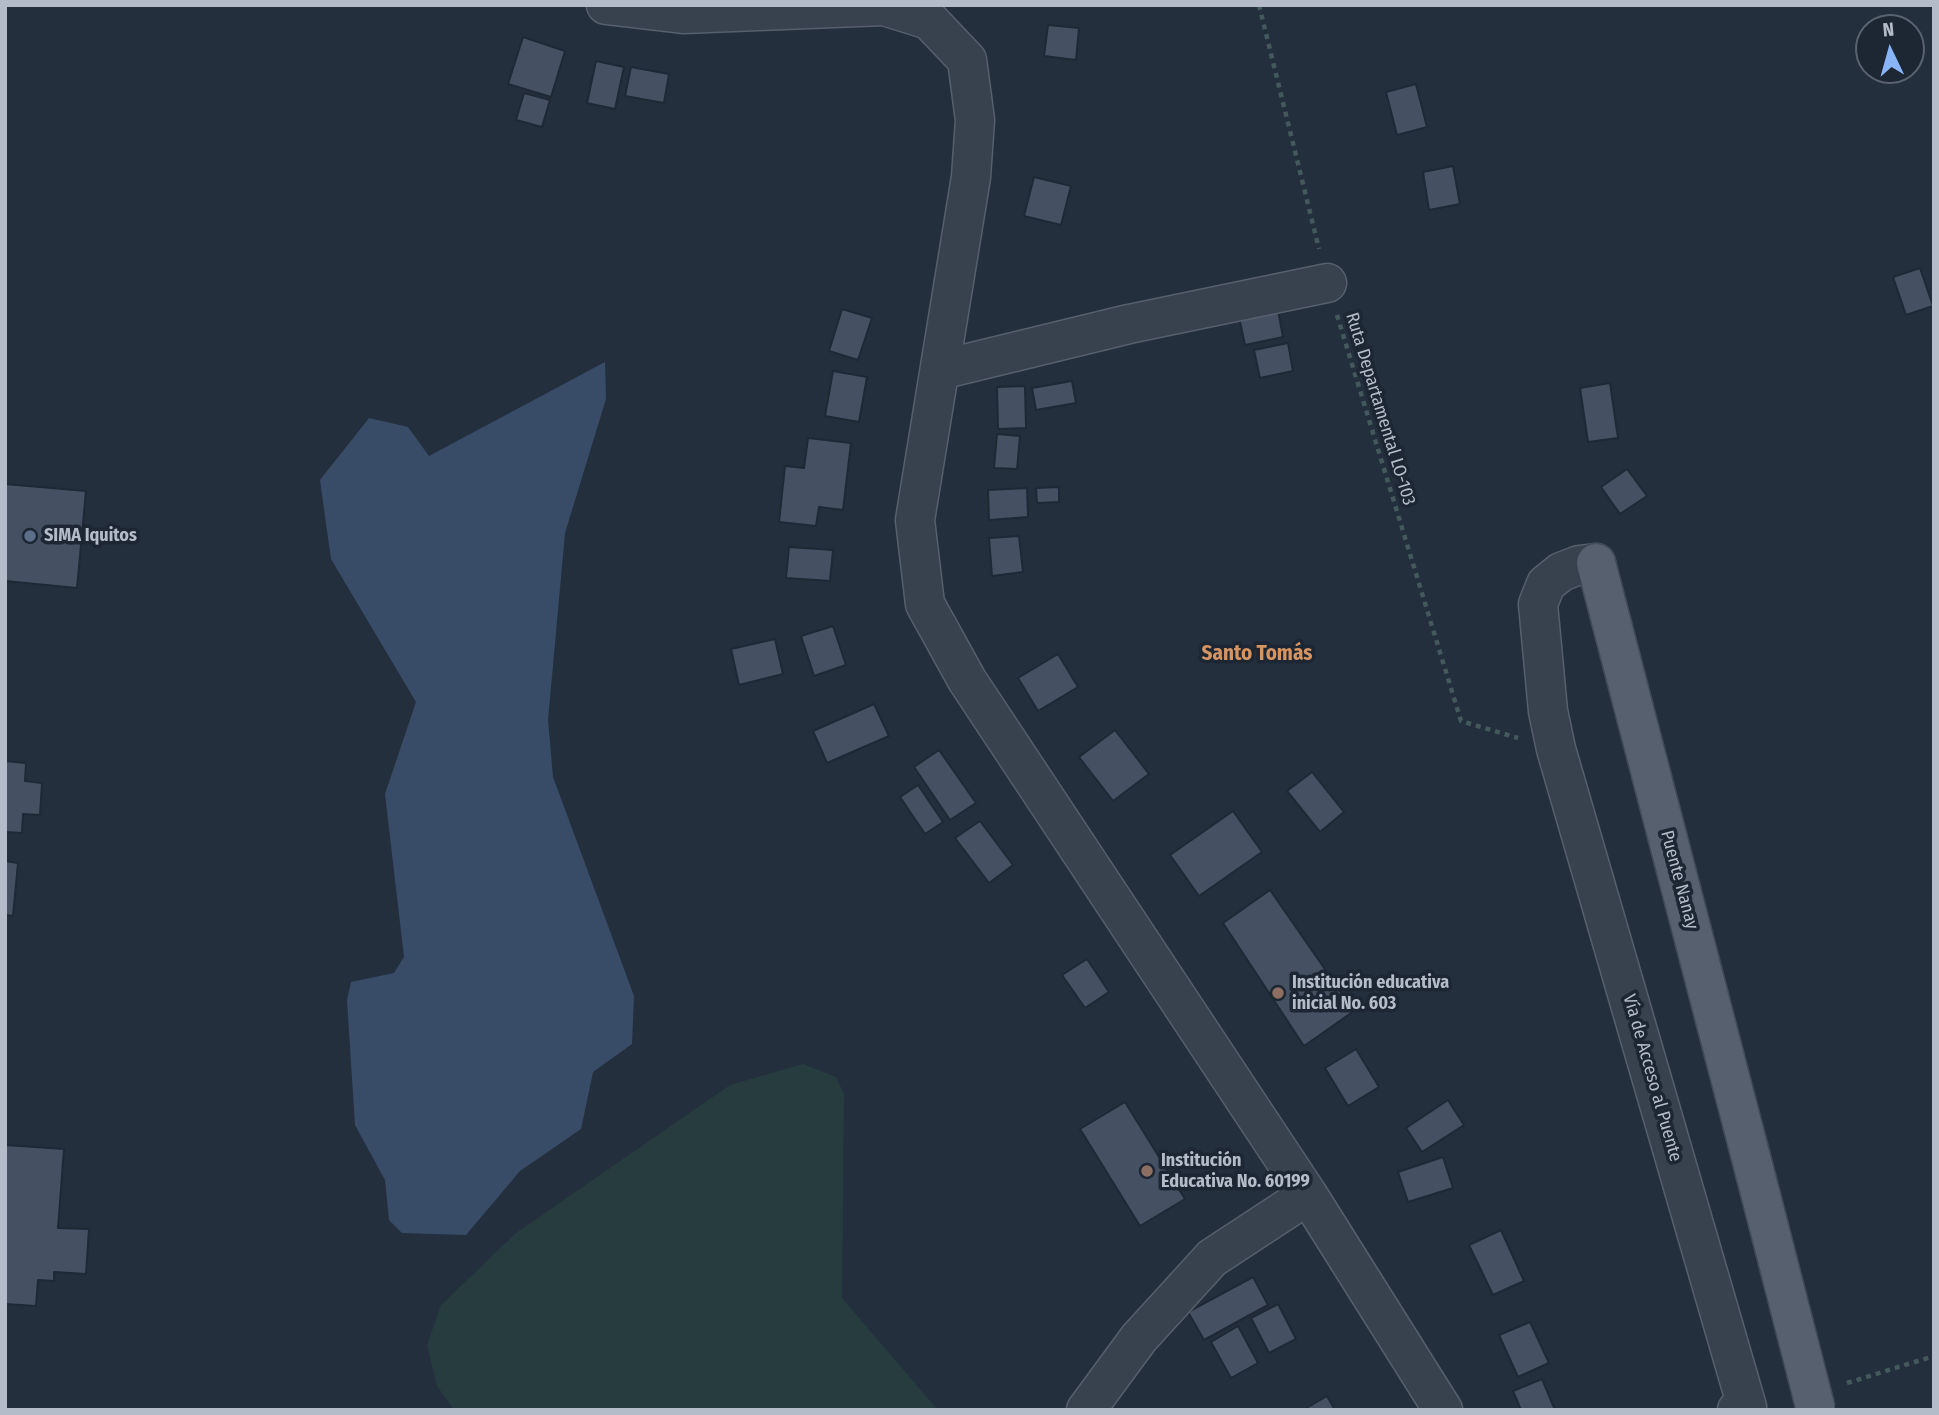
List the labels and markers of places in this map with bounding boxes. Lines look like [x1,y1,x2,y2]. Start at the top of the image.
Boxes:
place label: SIMA Iquitos [44,525,137,547]
marker: SIMA Iquitos [22,528,38,544]
place label: Institución educativa inicial No. 603 [1292,972,1449,1014]
marker: Institución educativa inicial No. 603 [1270,985,1286,1001]
place label: Institución Educativa No. 60199 [1161,1150,1310,1192]
marker: Institución Educativa No. 60199 [1139,1163,1155,1179]

